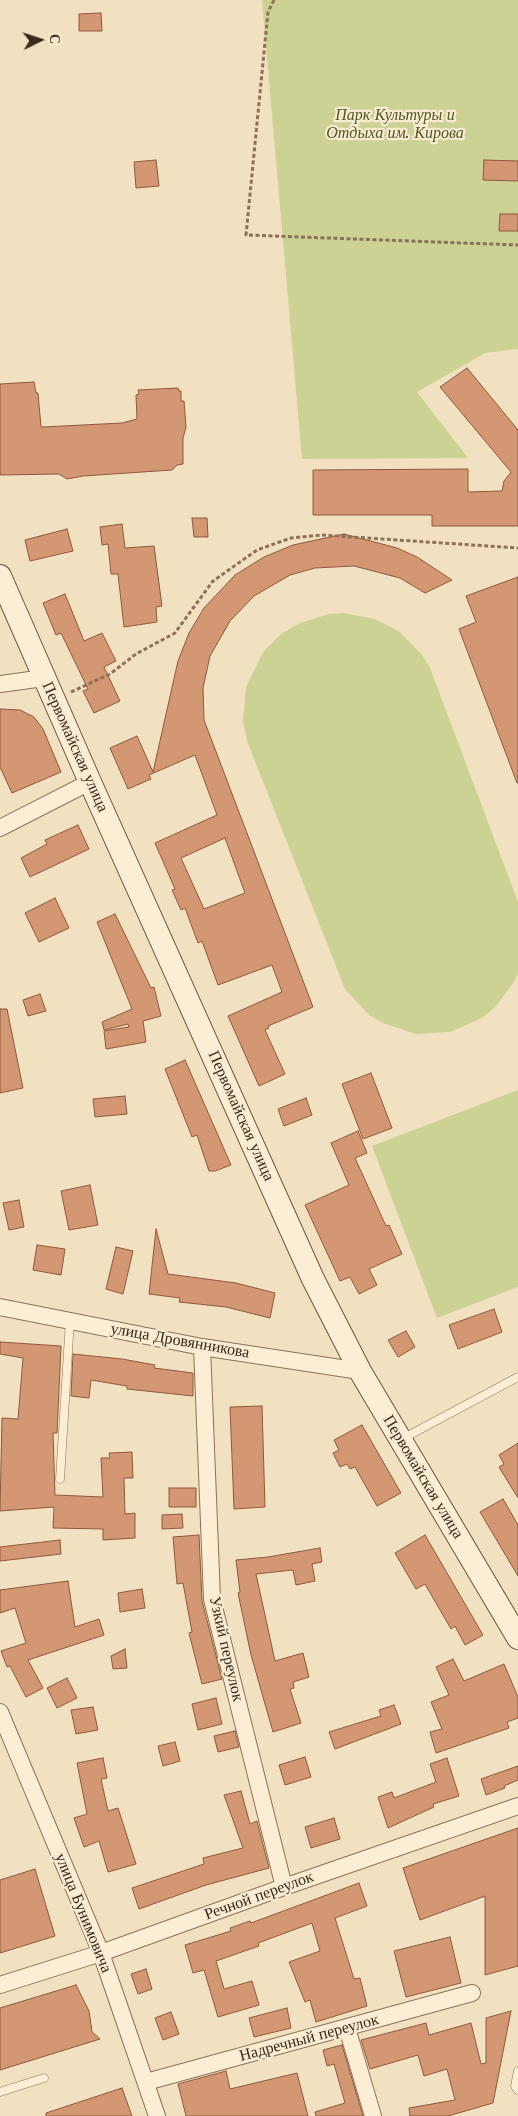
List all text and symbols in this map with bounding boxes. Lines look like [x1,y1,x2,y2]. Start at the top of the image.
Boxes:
north arrow [15,15,65,65]
text: С [46,33,64,45]
park label: Парк Культуры и Отдыха им. Кирова [326,105,464,143]
street label: Первомайская улица [38,679,112,815]
street label: Первомайская улица [204,1048,278,1184]
street label: улица Дровянникова [109,1319,251,1363]
street label: Первомайская улица [379,1412,467,1542]
street label: Узкий переулок [205,1595,247,1703]
street label: улица Бунимовича [50,1850,116,1976]
street label: Речной переулок [202,1867,316,1925]
street label: Надречный переулок [237,2010,381,2066]

